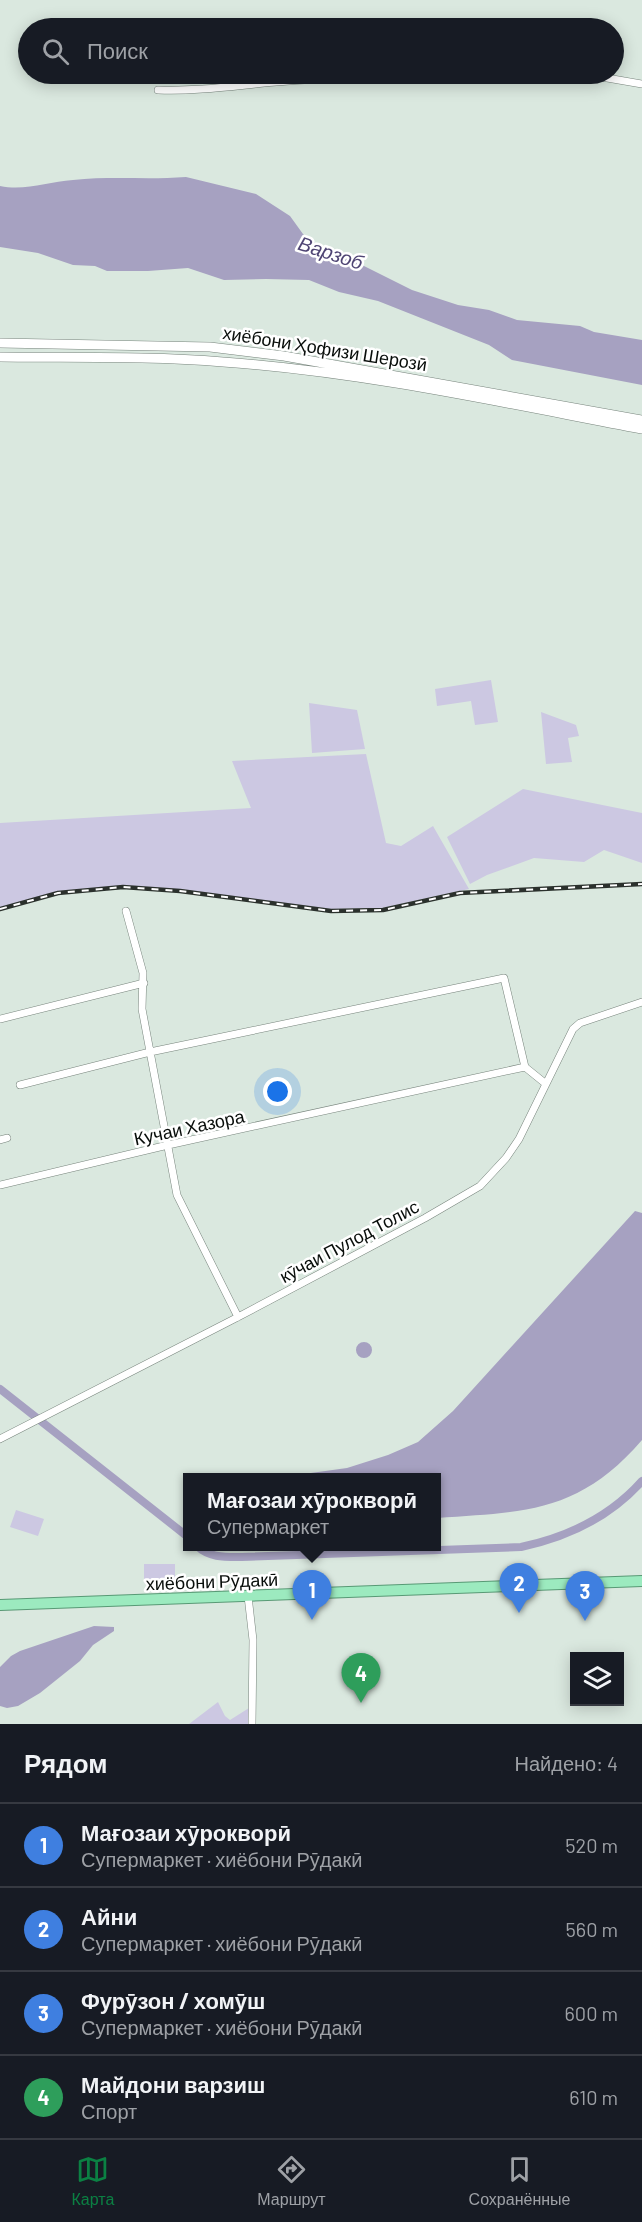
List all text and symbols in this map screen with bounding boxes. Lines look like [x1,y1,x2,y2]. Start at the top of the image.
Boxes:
search box [18,18,624,84]
icon: search [39,35,72,68]
text: Поиск [87,37,148,63]
water label: Варзоб [296,230,367,274]
street label: хиёбони Ҳофизи Шерозӣ [221,321,429,375]
your location [263,1077,292,1106]
street label: Кучаи Хазора [132,1104,247,1149]
street label: кӯчаи Пулод Толис [276,1195,422,1287]
popup [183,1473,441,1551]
text: Мағозаи хӯрокворӣ [207,1486,417,1512]
text: Супермаркет [207,1514,329,1538]
pin: 2 [500,1564,538,1613]
street label: хиёбони Рӯдакӣ [145,1568,279,1594]
pin: 1 [292,1570,332,1620]
pin: 3 [566,1572,604,1621]
map controls [570,1652,624,1706]
button: layers [570,1652,624,1706]
pin: 4 [342,1654,380,1703]
text: Рядом [24,1747,107,1778]
text: Найдено: 4 [515,1751,618,1775]
text: Мағозаи хӯрокворӣ [81,1819,291,1845]
text: 1 [40,1833,47,1857]
text: 520 m [565,1833,618,1857]
text: Супермаркет · хиёбони Рӯдакӣ [81,1847,362,1871]
text: Айни [81,1903,137,1929]
text: 2 [38,1917,49,1941]
text: 560 m [566,1917,618,1941]
text: Супермаркет · хиёбони Рӯдакӣ [81,1931,362,1955]
text: Фурӯзон / хомӯш [81,1987,265,2013]
text: 3 [38,2001,49,2025]
text: 600 m [565,2001,618,2025]
text: Супермаркет · хиёбони Рӯдакӣ [81,2015,362,2039]
text: Майдони варзиш [81,2071,265,2097]
text: 4 [37,2085,50,2109]
text: 610 m [569,2085,618,2109]
text: Спорт [81,2099,137,2123]
tab: Карта [72,2153,114,2209]
tab: Маршрут [257,2153,326,2209]
tab: Сохранённые [469,2153,570,2209]

